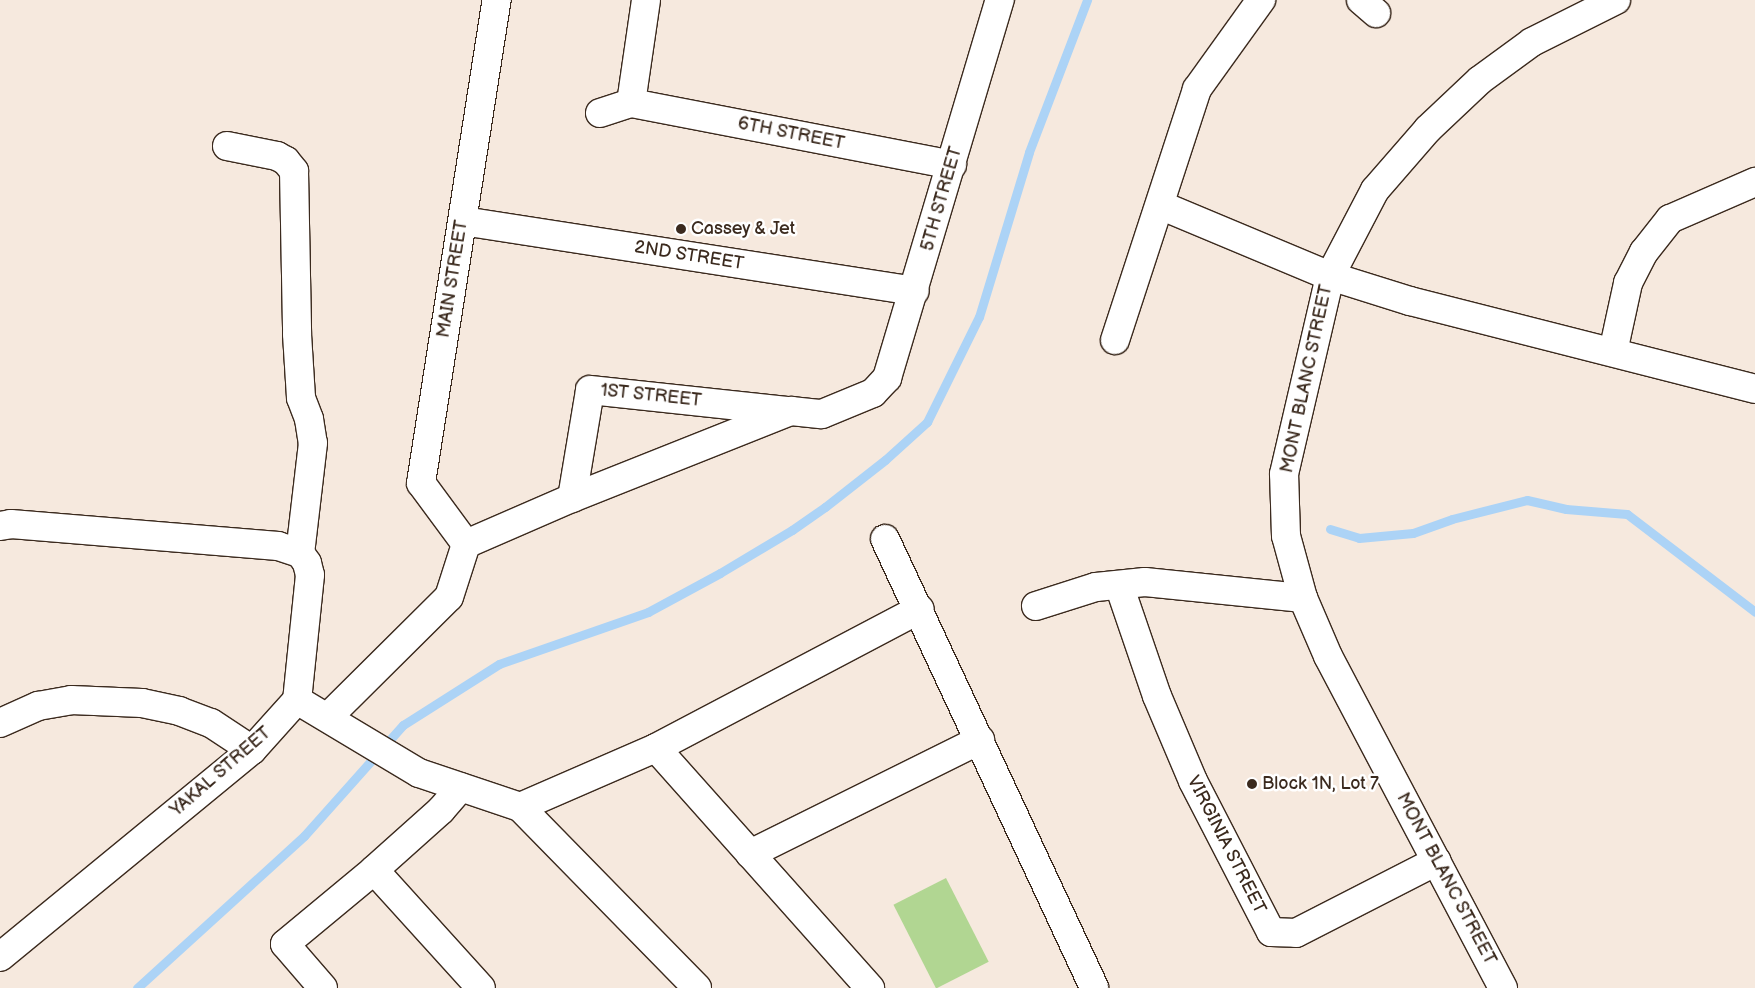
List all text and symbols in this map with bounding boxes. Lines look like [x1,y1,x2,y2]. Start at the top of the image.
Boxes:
street label: 6TH STREET [736,113,846,155]
street label: 5TH STREET [917,144,967,254]
street label: MAIN STREET [433,218,473,340]
place label: Cassey & Jet [691,218,797,240]
marker: Cassey & Jet [675,223,687,235]
street label: 2ND STREET [633,237,745,275]
street label: MONT BLANC STREET [1276,283,1338,475]
street label: 1ST STREET [599,380,703,412]
street label: YAKAL STREET [166,722,276,822]
street label: VIRGINIA STREET [1182,772,1270,918]
place label: Block 1N, Lot 7 [1262,773,1379,795]
marker: Block 1N, Lot 7 [1246,778,1258,790]
street label: MONT BLANC STREET [1391,789,1501,969]

